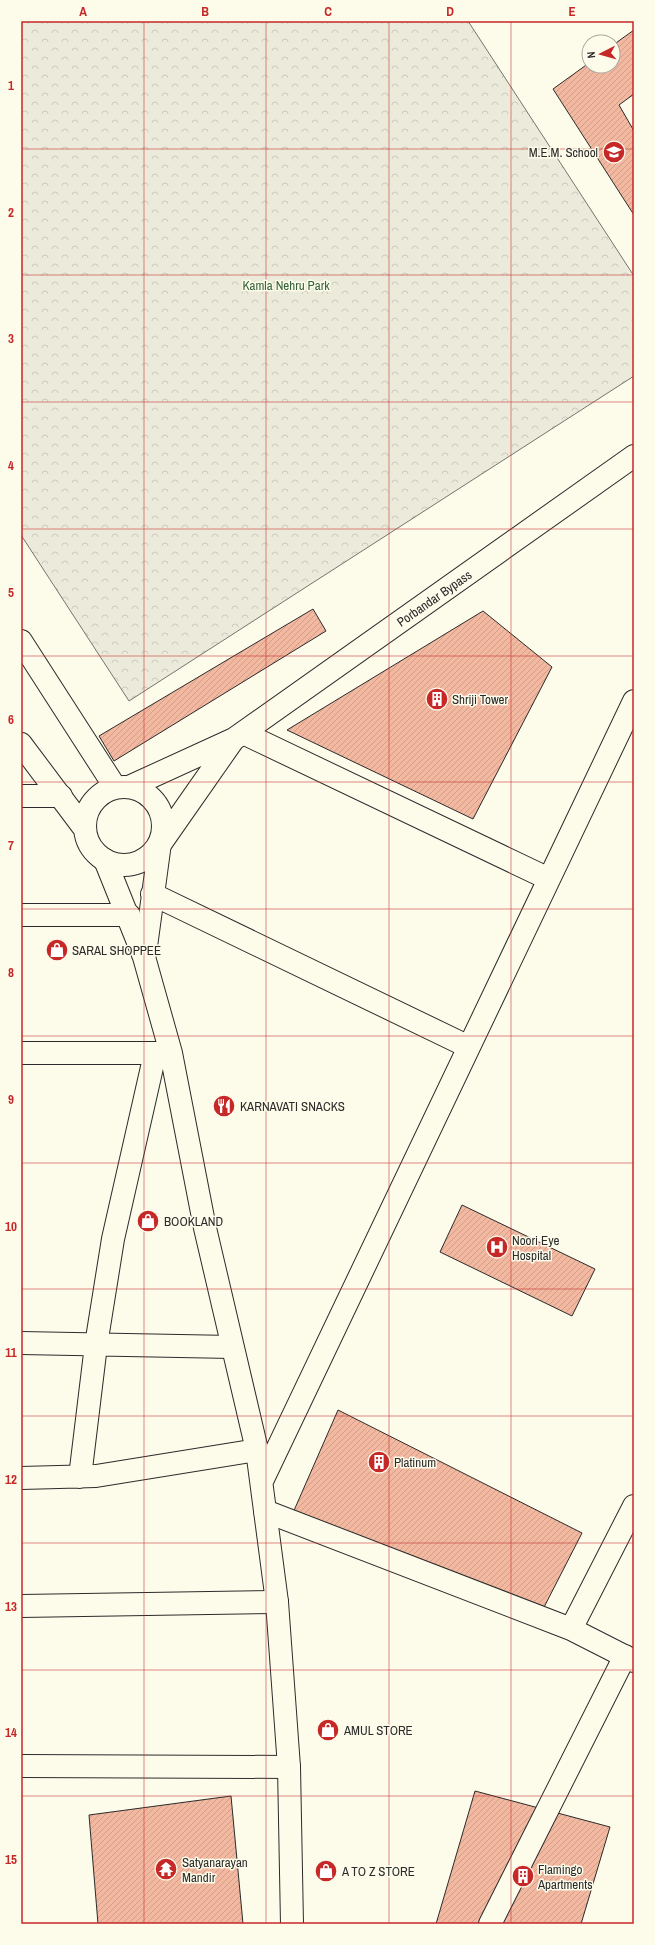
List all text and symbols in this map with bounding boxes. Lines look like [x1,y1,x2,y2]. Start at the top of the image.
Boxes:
text: A [79,3,87,20]
text: B [201,3,209,20]
text: C [324,3,332,20]
text: D [446,3,454,20]
text: E [568,3,576,20]
north arrow [581,34,621,74]
text: N [584,51,598,59]
text: 1 [8,77,14,94]
school or university icon: M.E.M. School [601,139,627,165]
place label: M.E.M. School [529,144,598,161]
text: 2 [8,204,14,221]
park label: Kamla Nehru Park [242,277,330,294]
text: 3 [8,330,14,347]
text: 4 [8,457,14,474]
street label: Porbandar Bypass [393,566,475,631]
text: 5 [8,584,14,601]
building icon: Shriji Tower [424,686,450,712]
place label: Shriji Tower [452,691,509,708]
text: 6 [8,711,14,728]
text: 7 [8,837,14,854]
shop icon: SARAL SHOPPEE [44,937,70,963]
place label: SARAL SHOPPEE [72,942,161,959]
text: 8 [8,964,14,981]
text: 9 [8,1091,14,1108]
restaurant icon: KARNAVATI SNACKS [211,1093,237,1119]
place label: KARNAVATI SNACKS [240,1098,345,1115]
shop icon: BOOKLAND [135,1208,161,1234]
place label: BOOKLAND [164,1213,224,1230]
text: 10 [5,1218,17,1235]
place label: Noori Eye Hospital [512,1232,559,1264]
hospital icon: Noori Eye Hospital [484,1234,510,1260]
text: 11 [5,1344,17,1361]
building icon: Platinum [366,1449,392,1475]
place label: Platinum [394,1454,436,1471]
text: 12 [5,1471,17,1488]
text: 13 [5,1598,17,1615]
shop icon: AMUL STORE [315,1717,341,1743]
place label: AMUL STORE [343,1722,413,1739]
text: 14 [5,1724,17,1741]
text: 15 [5,1851,17,1868]
place label: Satyanarayan Mandir [182,1854,248,1886]
temple icon: Satyanarayan Mandir [153,1856,179,1882]
shop icon: A TO Z STORE [313,1858,339,1884]
place label: Flamingo Apartments [537,1861,593,1893]
place label: A TO Z STORE [341,1863,415,1880]
building icon: Flamingo Apartments [510,1863,536,1889]

